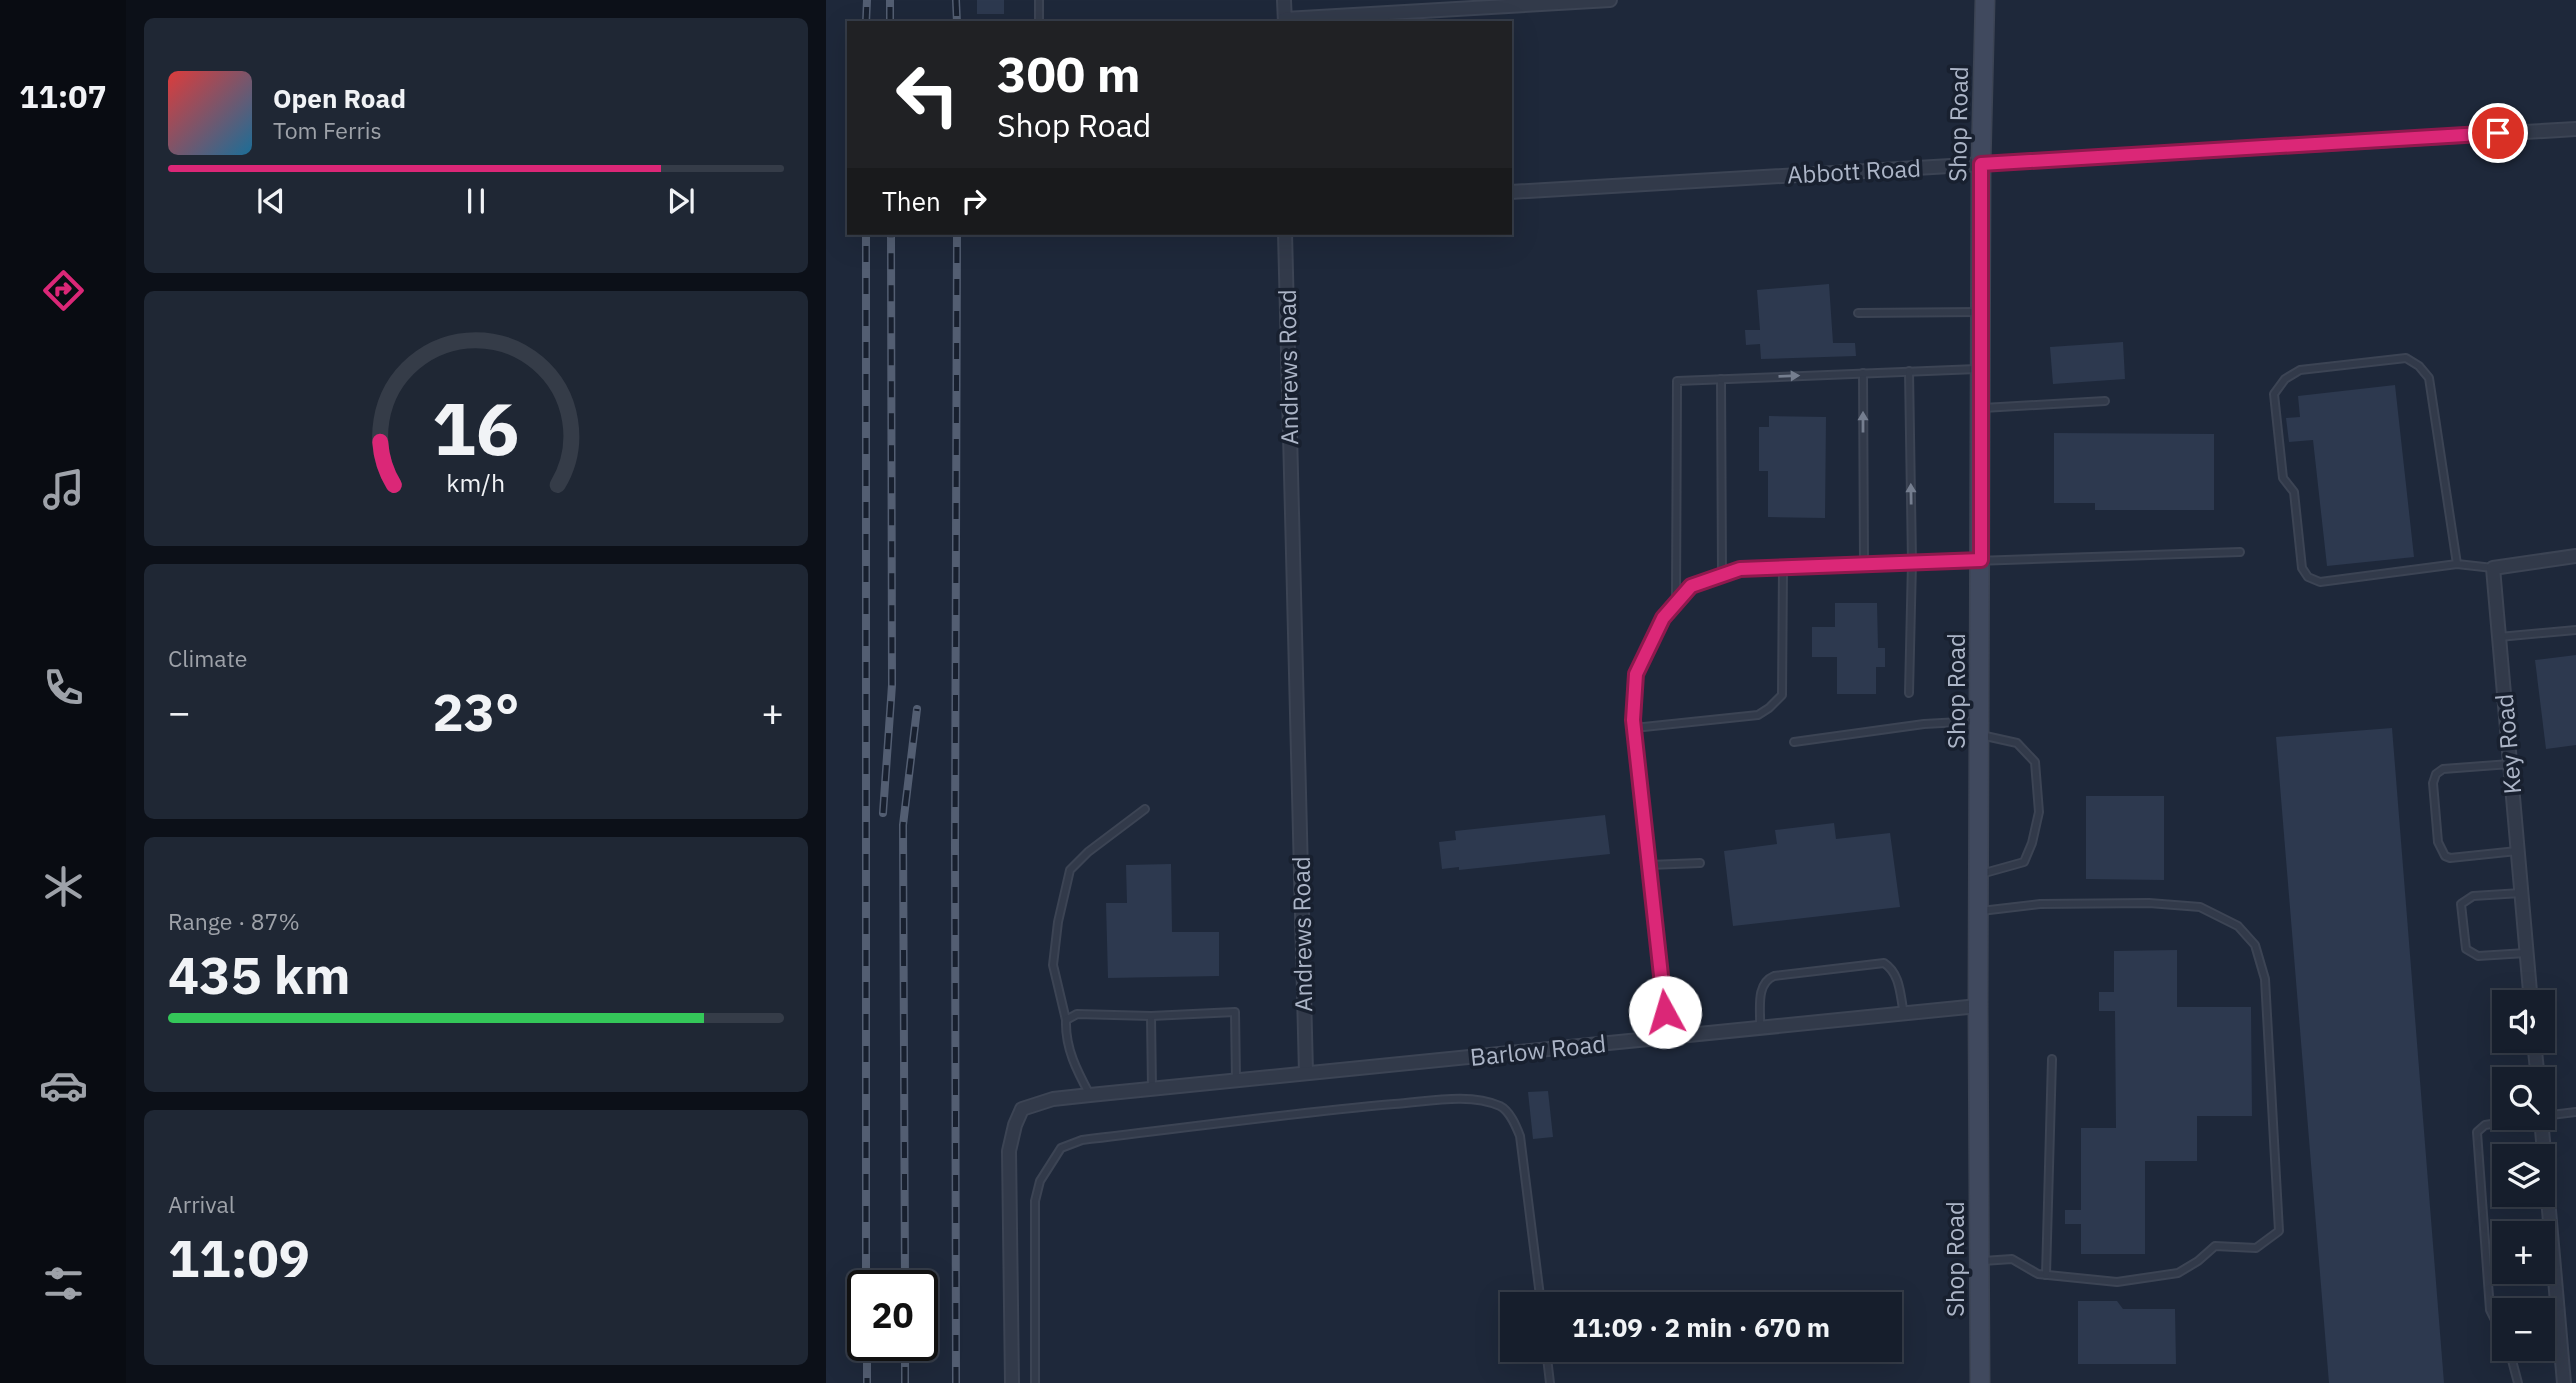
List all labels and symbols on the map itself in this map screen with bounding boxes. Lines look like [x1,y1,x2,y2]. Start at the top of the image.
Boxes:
street label: Shop Road [1941,66,1975,182]
pin [2468,103,2528,163]
street label: Abbott Road [1786,152,1922,190]
street label: Andrews Road [1271,289,1305,445]
one-way arrow [1779,371,1801,382]
one-way arrow [1857,411,1869,433]
one-way arrow [1905,483,1917,505]
street label: Shop Road [1940,633,1972,749]
street label: Key Road [2488,693,2528,795]
street label: Andrews Road [1285,856,1319,1012]
position arrow [1628,975,1702,1049]
street label: Barlow Road [1468,1027,1608,1073]
street label: Shop Road [1939,1201,1971,1317]
speed limit sign: 20 [847,1270,938,1361]

